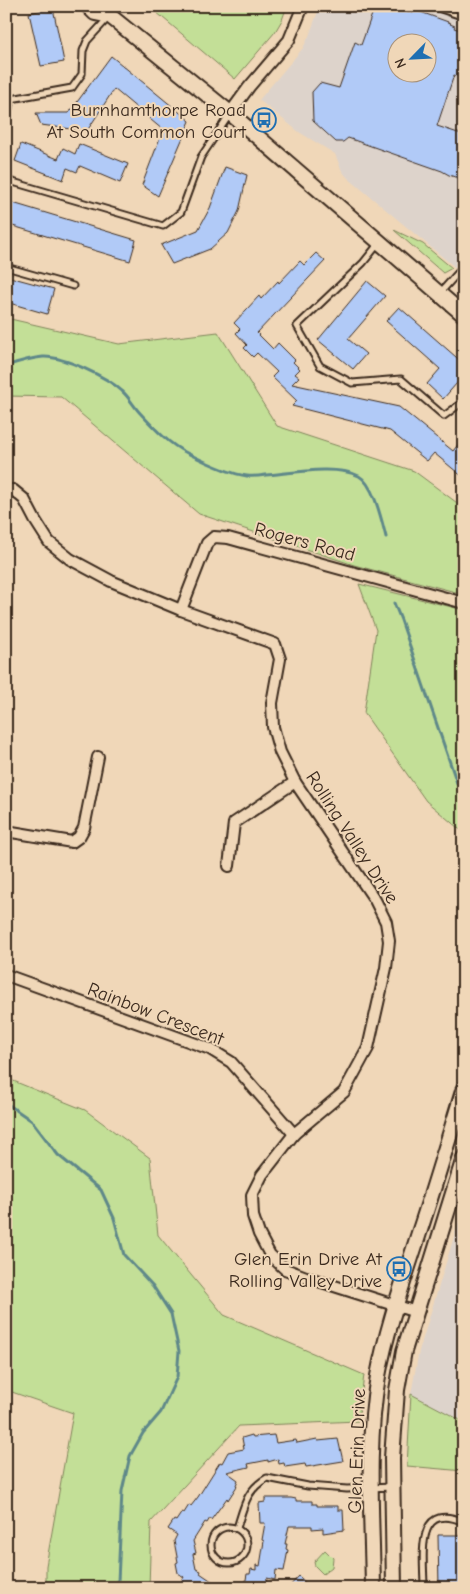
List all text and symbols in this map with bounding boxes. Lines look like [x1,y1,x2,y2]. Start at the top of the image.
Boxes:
north arrow [388,32,438,82]
text: N [391,55,410,71]
place label: Burnhamthorpe Road At South Common Court [47,99,247,143]
bus stop icon: Burnhamthorpe Road At South Common Court [251,107,277,133]
street label: Rogers Road [252,518,358,566]
street label: Rolling Valley Drive [301,767,403,908]
street label: Rainbow Crescent [84,978,227,1050]
place label: Glen Erin Drive At Rolling Valley Drive [229,1248,383,1292]
bus stop icon: Glen Erin Drive At Rolling Valley Drive [386,1256,412,1282]
street label: Glen Erin Drive [344,1388,370,1514]

